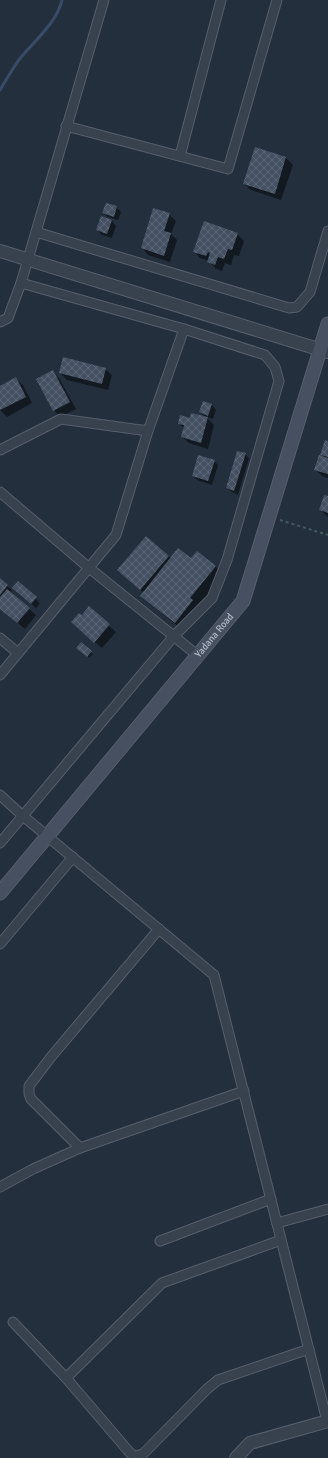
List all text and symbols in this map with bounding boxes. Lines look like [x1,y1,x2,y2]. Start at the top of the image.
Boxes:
street label: Yadana Road [192,611,236,660]

